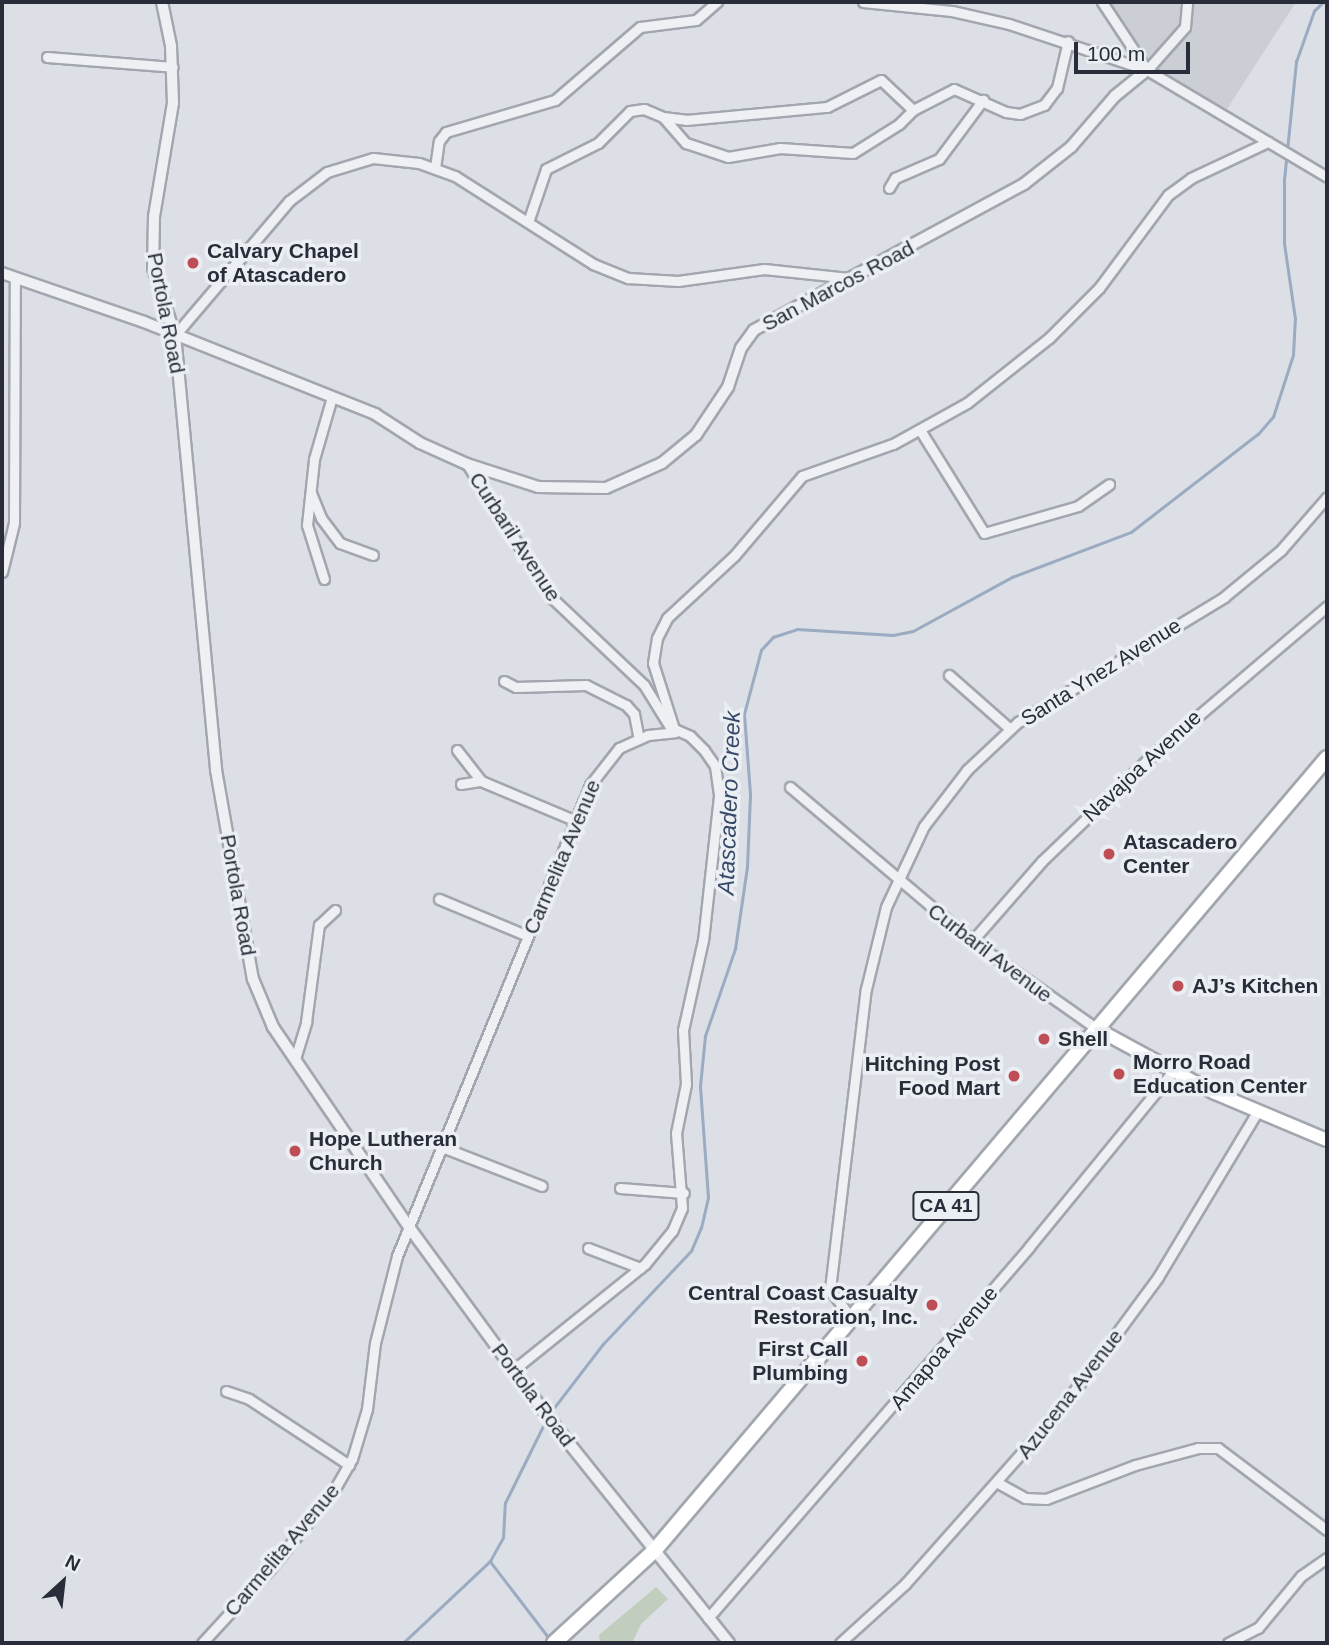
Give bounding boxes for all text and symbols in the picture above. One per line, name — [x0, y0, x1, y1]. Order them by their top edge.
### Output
scale bar — [1077, 28, 1192, 72]
text: 100 m — [1087, 42, 1145, 65]
street label: San Marcos Road — [758, 235, 918, 337]
place label: Calvary Chapel of Atascadero — [207, 238, 359, 288]
street label: Portola Road — [142, 250, 190, 376]
marker: Calvary Chapel of Atascadero — [185, 255, 201, 271]
street label: Curbaril Avenue — [464, 467, 566, 607]
street label: Santa Ynez Avenue — [1016, 612, 1186, 732]
street label: Navajoa Avenue — [1077, 704, 1207, 828]
water label: Atascadero Creek — [712, 711, 746, 895]
street label: Carmelita Avenue — [518, 775, 606, 939]
place label: Atascadero Center — [1123, 829, 1237, 879]
street label: Portola Road — [215, 832, 261, 958]
marker: Atascadero Center — [1101, 846, 1117, 862]
street label: Curbaril Avenue — [922, 898, 1058, 1008]
place label: AJ’s Kitchen — [1192, 973, 1318, 999]
marker: AJ’s Kitchen — [1170, 978, 1186, 994]
place label: Shell — [1058, 1026, 1108, 1052]
marker: Shell — [1036, 1031, 1052, 1047]
place label: Morro Road Education Center — [1133, 1049, 1307, 1099]
place label: Hitching Post Food Mart — [865, 1051, 1000, 1101]
marker: Morro Road Education Center — [1111, 1066, 1127, 1082]
marker: Hitching Post Food Mart — [1006, 1068, 1022, 1084]
place label: Hope Lutheran Church — [309, 1126, 457, 1176]
marker: Hope Lutheran Church — [287, 1143, 303, 1159]
road number: CA 41 — [911, 1190, 981, 1222]
place label: Central Coast Casualty Restoration, Inc. — [688, 1280, 918, 1330]
street label: Amapoa Avenue — [885, 1281, 1003, 1415]
marker: Central Coast Casualty Restoration, Inc. — [924, 1297, 940, 1313]
street label: Azucena Avenue — [1011, 1324, 1129, 1464]
place label: First Call Plumbing — [752, 1336, 848, 1386]
street label: Portola Road — [486, 1338, 580, 1452]
marker: First Call Plumbing — [854, 1353, 870, 1369]
street label: Carmelita Avenue — [219, 1478, 345, 1622]
north arrow — [28, 1547, 98, 1617]
text: N — [62, 1550, 84, 1575]

